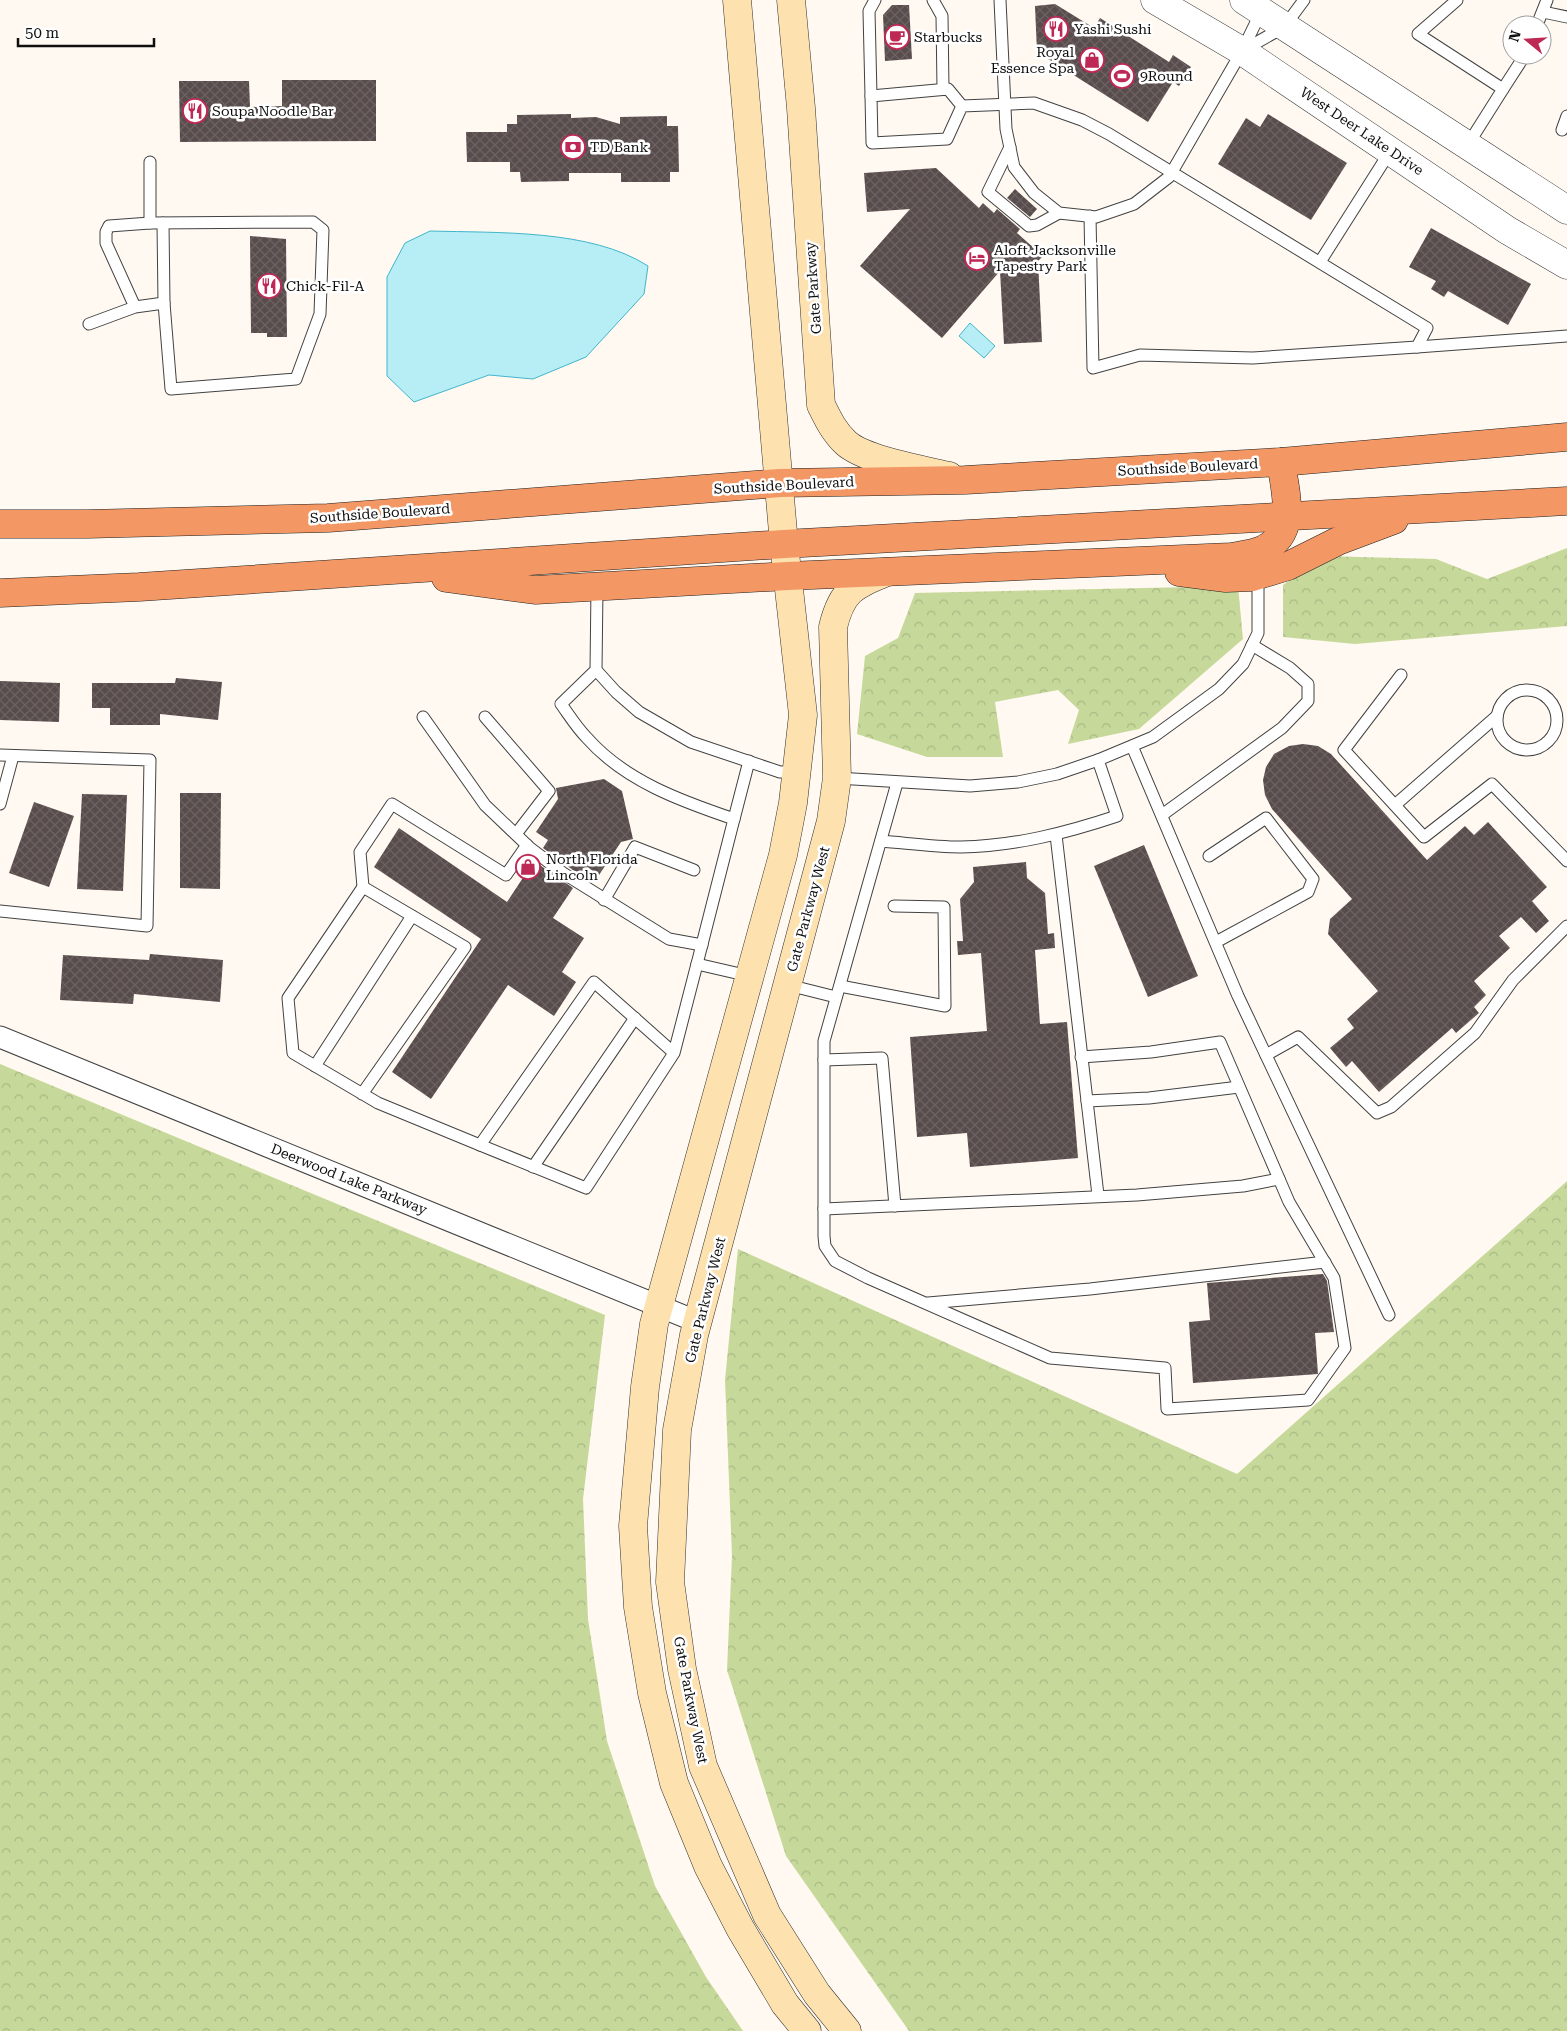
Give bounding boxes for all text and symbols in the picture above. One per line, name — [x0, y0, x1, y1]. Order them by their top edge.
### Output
scale bar — [18, 15, 154, 47]
north arrow — [1502, 15, 1552, 65]
restaurant icon: Yashi Sushi — [1043, 16, 1069, 42]
place label: Yashi Sushi — [1074, 21, 1152, 37]
text: 50 m — [25, 24, 60, 42]
cafe icon: Starbucks — [884, 24, 910, 50]
text: N — [1505, 28, 1524, 44]
place label: Starbucks — [914, 29, 982, 45]
place label: Royal Essence Spa — [991, 44, 1075, 76]
shop icon: Royal Essence Spa — [1079, 47, 1105, 73]
sports icon: 9Round — [1109, 63, 1135, 89]
place label: 9Round — [1140, 68, 1193, 84]
street label: West Deer Lake Drive — [1297, 84, 1427, 178]
restaurant icon: Soupa Noodle Bar — [182, 98, 208, 124]
place label: Soupa Noodle Bar — [212, 103, 334, 119]
bank icon: TD Bank — [560, 134, 586, 160]
place label: TD Bank — [590, 139, 648, 155]
street label: Gate Parkway — [802, 241, 824, 335]
place label: Aloft Jacksonville Tapestry Park — [994, 242, 1116, 274]
hotel icon: Aloft Jacksonville Tapestry Park — [964, 245, 990, 271]
restaurant icon: Chick-Fil-A — [256, 273, 282, 299]
place label: Chick-Fil-A — [286, 278, 365, 294]
street label: Southside Boulevard — [1117, 455, 1259, 479]
street label: Southside Boulevard — [713, 473, 855, 497]
street label: Southside Boulevard — [309, 500, 451, 526]
street label: Gate Parkway West — [784, 845, 832, 973]
place label: North Florida Lincoln — [546, 851, 638, 883]
shop icon: North Florida Lincoln — [515, 854, 541, 880]
street label: Deerwood Lake Parkway — [269, 1140, 430, 1218]
street label: Gate Parkway West — [682, 1235, 728, 1365]
street label: Gate Parkway West — [671, 1635, 711, 1765]

